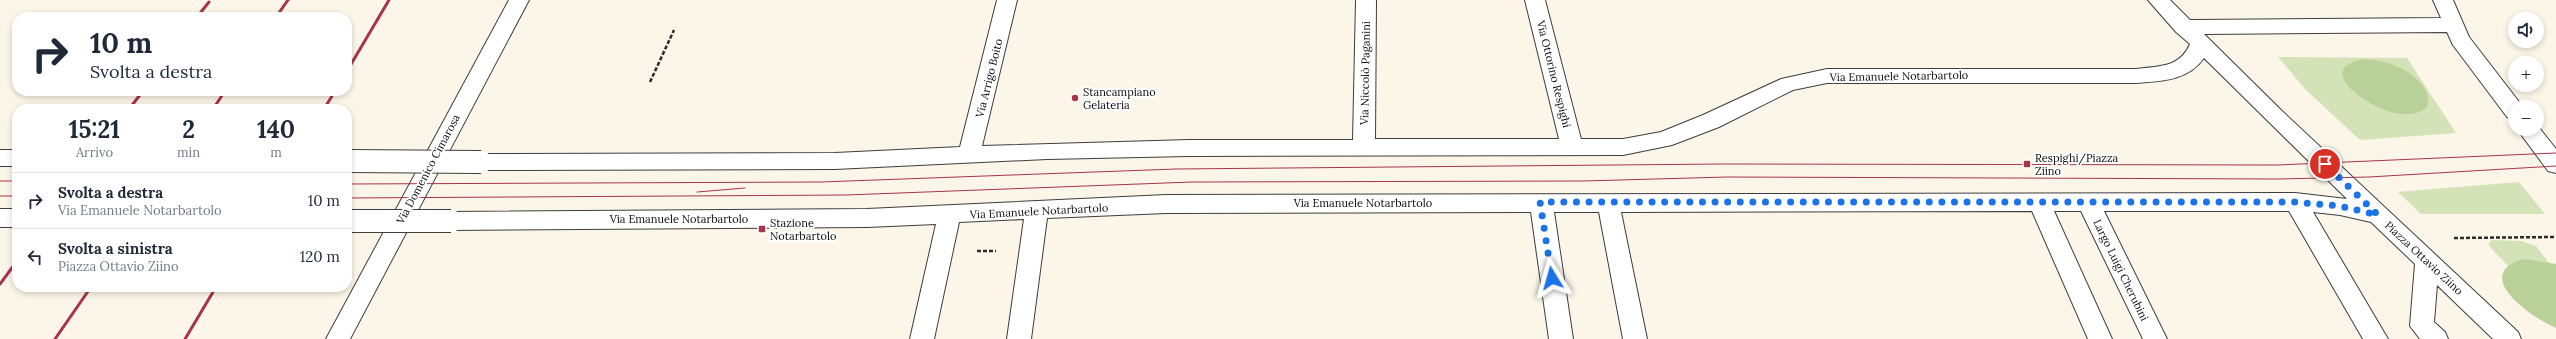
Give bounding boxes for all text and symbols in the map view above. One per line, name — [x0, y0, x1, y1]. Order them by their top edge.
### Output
map controls — [2508, 12, 2544, 136]
button: sound — [2508, 12, 2544, 48]
street label: Via Ottorino Respighi — [1534, 18, 1574, 129]
street label: Via Niccolò Paganini — [1357, 21, 1373, 126]
text: 10 m — [90, 25, 152, 61]
icon: right — [24, 28, 76, 80]
street label: Via Arrigo Boito — [972, 37, 1006, 120]
button: + — [2508, 56, 2544, 92]
text: Svolta a destra — [90, 60, 212, 83]
street label: Via Emanuele Notarbartolo — [1829, 68, 1968, 84]
place label: Stancampiano Gelateria — [1083, 85, 1156, 112]
marker: Stancampiano Gelateria — [1070, 93, 1080, 103]
button: − — [2508, 100, 2544, 136]
street label: Via Domenico Cimarosa — [393, 111, 463, 227]
text: 15:21 — [69, 114, 120, 145]
text: 2 — [182, 114, 195, 145]
text: 140 — [257, 114, 295, 145]
text: Arrivo — [76, 144, 113, 161]
text: min — [177, 144, 200, 161]
text: m — [270, 144, 282, 161]
pin — [2308, 147, 2342, 181]
place label: Respighi/Piazza Ziino — [2035, 151, 2119, 178]
icon: arrive — [2314, 153, 2336, 175]
marker: Respighi/Piazza Ziino — [2022, 159, 2032, 169]
text: Svolta a destra — [58, 183, 163, 202]
icon: right — [24, 190, 46, 212]
text: 10 m — [308, 191, 340, 210]
street label: Via Emanuele Notarbartolo — [1293, 196, 1432, 210]
street label: Via Emanuele Notarbartolo — [968, 200, 1109, 222]
text: Via Emanuele Notarbartolo — [58, 202, 222, 219]
street label: Via Emanuele Notarbartolo — [609, 212, 748, 226]
place label: Stazione Notarbartolo — [770, 216, 836, 243]
street label: Largo Luigi Cherubini — [2090, 217, 2152, 323]
street label: Piazza Ottavio Ziino — [2382, 218, 2466, 298]
marker: Stazione Notarbartolo — [757, 224, 767, 234]
text: Svolta a sinistra — [58, 239, 173, 258]
icon: left — [24, 246, 46, 268]
text: 120 m — [300, 247, 340, 266]
position arrow — [1531, 257, 1573, 299]
text: Piazza Ottavio Ziino — [58, 258, 179, 275]

